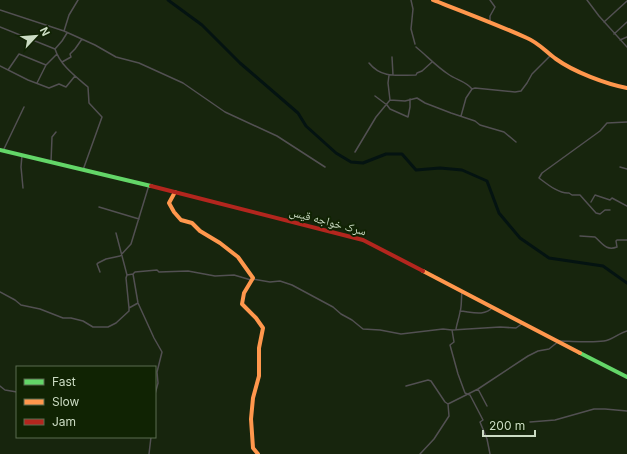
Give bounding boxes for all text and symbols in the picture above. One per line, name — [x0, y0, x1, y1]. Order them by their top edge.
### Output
north arrow — [16, 16, 56, 56]
text: N — [37, 25, 53, 38]
street label: سرک خواجه قیس — [288, 204, 368, 239]
legend — [16, 366, 156, 438]
text: Fast — [52, 374, 76, 389]
text: Slow — [52, 394, 80, 409]
scale bar — [483, 412, 535, 438]
text: Jam — [52, 414, 76, 429]
text: 200 m — [489, 418, 525, 433]

